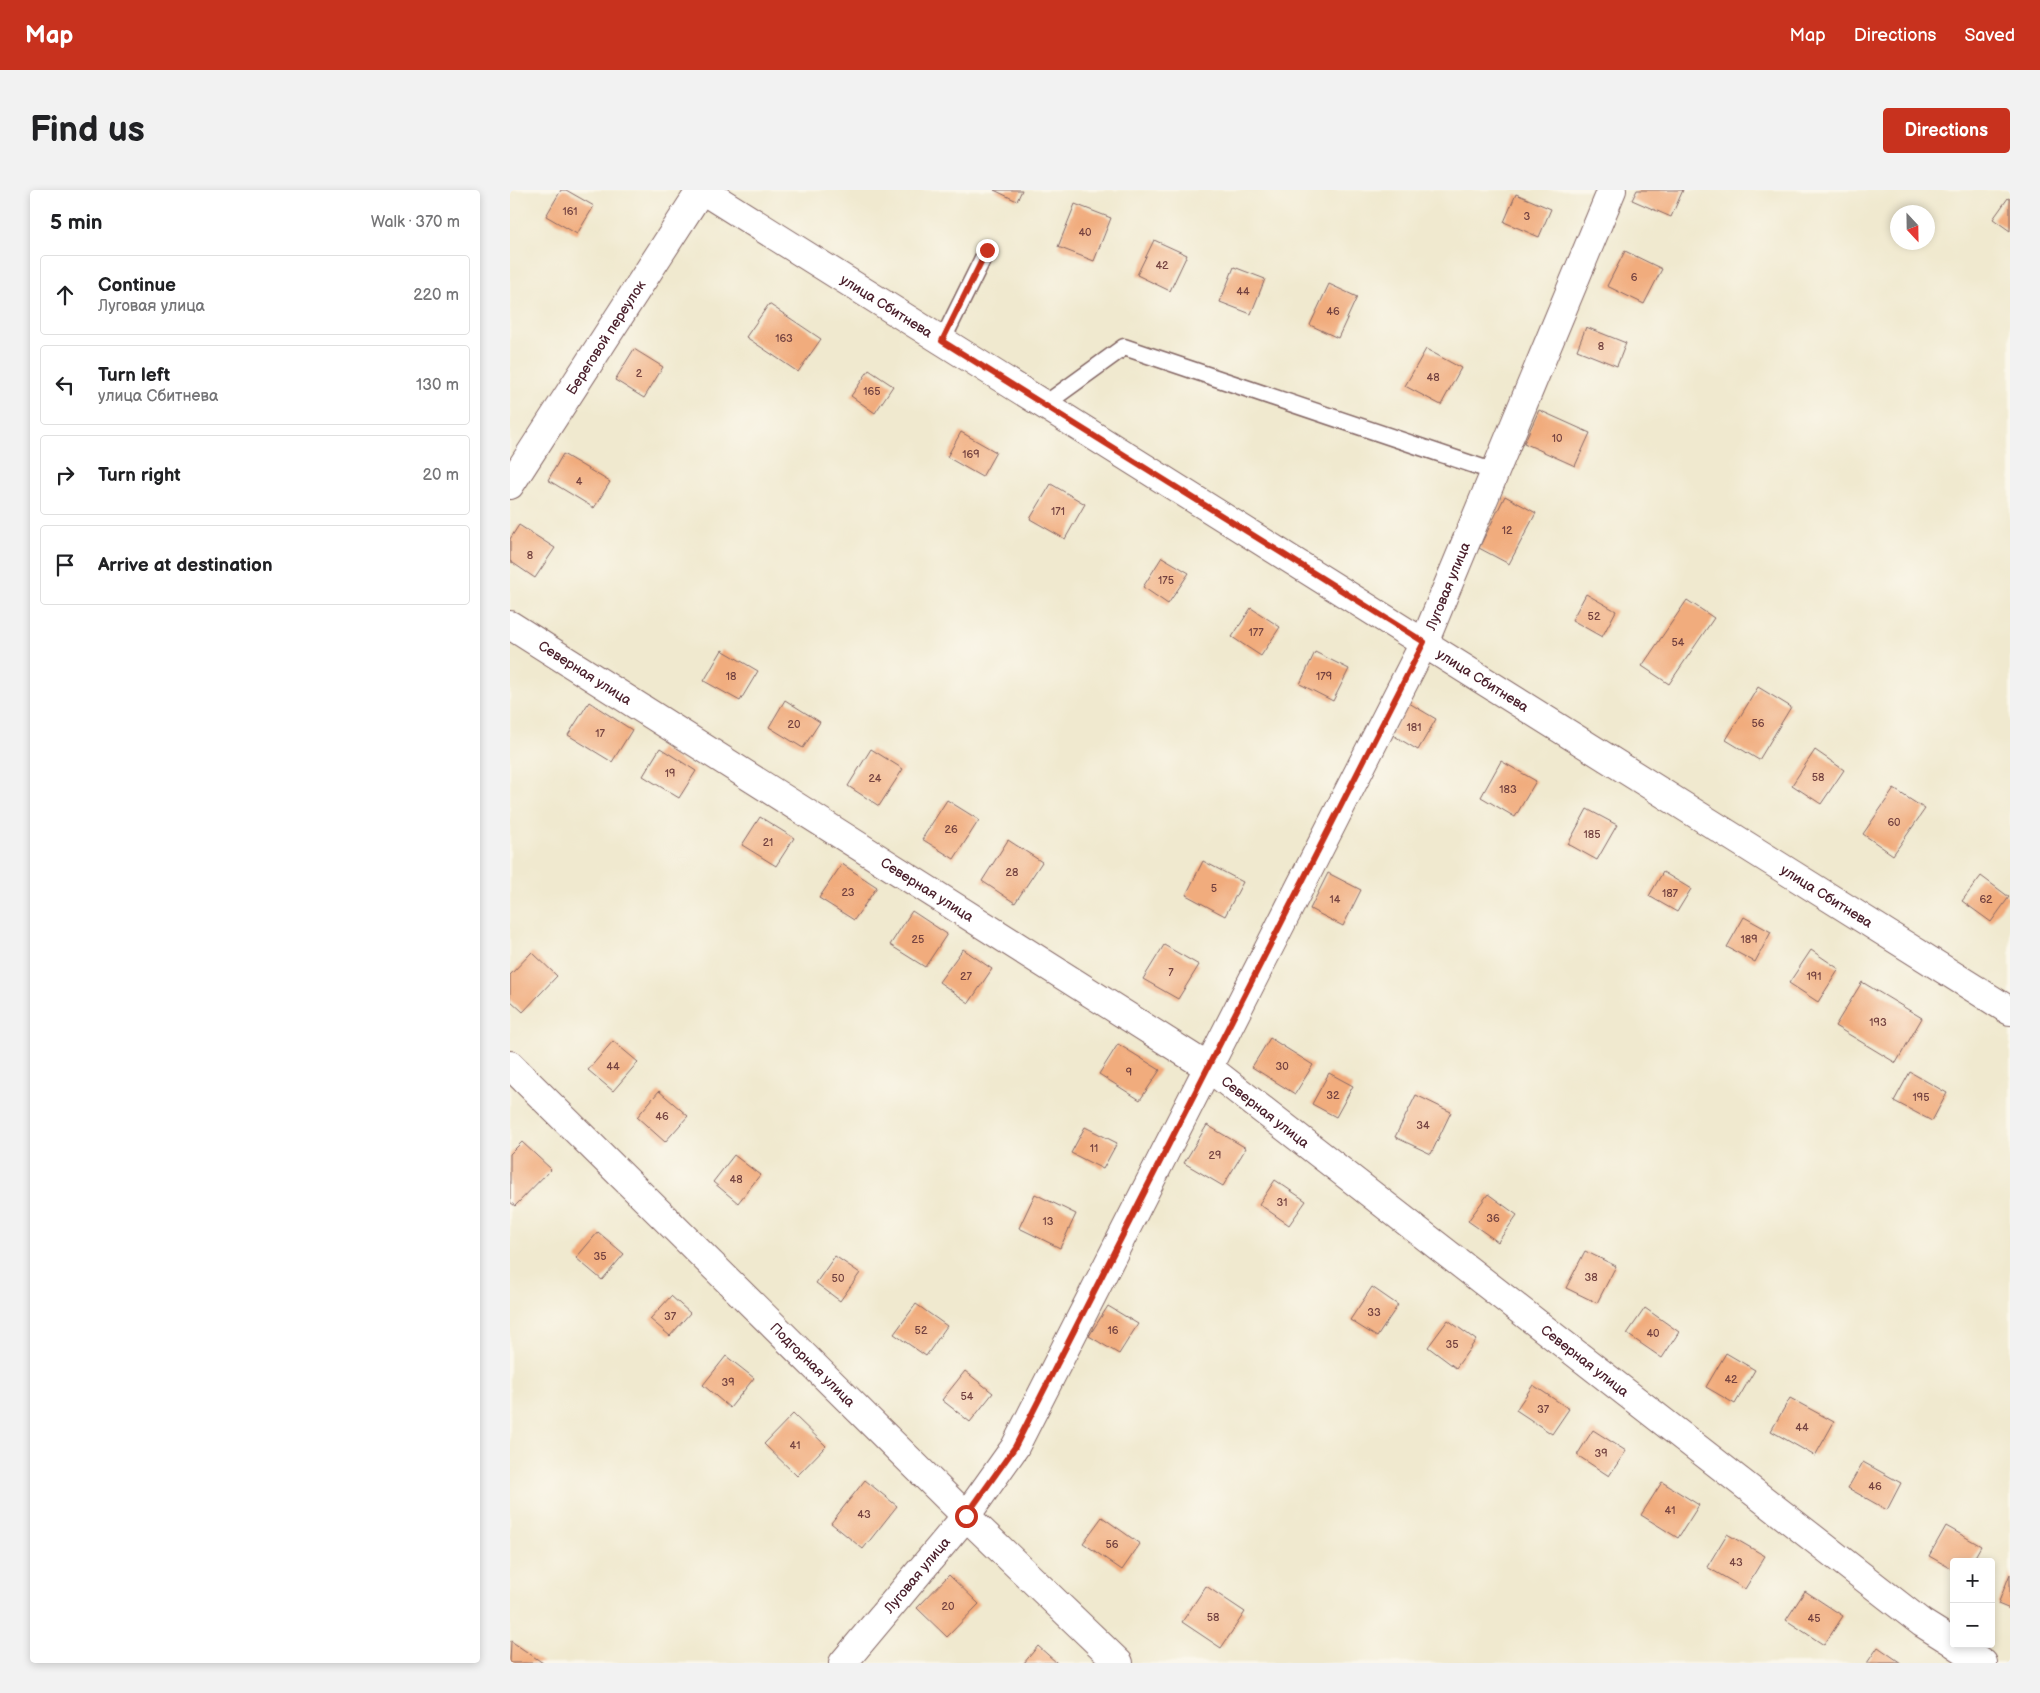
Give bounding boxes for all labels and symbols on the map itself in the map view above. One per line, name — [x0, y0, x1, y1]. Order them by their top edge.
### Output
house number: 161 — [562, 205, 578, 218]
north arrow — [1890, 205, 1935, 250]
house number: 3 — [1524, 210, 1531, 223]
house number: 40 — [1078, 226, 1092, 239]
route end — [976, 239, 999, 262]
house number: 42 — [1155, 259, 1169, 272]
street label: улица Сбитнева — [837, 271, 936, 342]
house number: 6 — [1631, 271, 1638, 284]
street label: Береговой переулок — [563, 277, 650, 398]
house number: 44 — [1236, 285, 1250, 298]
house number: 46 — [1326, 305, 1340, 318]
house number: 163 — [775, 332, 793, 345]
house number: 8 — [1598, 340, 1604, 353]
house number: 2 — [636, 367, 643, 380]
house number: 48 — [1426, 371, 1440, 384]
house number: 165 — [863, 385, 881, 398]
house number: 10 — [1552, 432, 1563, 445]
house number: 169 — [962, 448, 980, 461]
house number: 4 — [576, 475, 583, 488]
house number: 171 — [1051, 505, 1065, 518]
house number: 12 — [1502, 524, 1513, 537]
street label: Луговая улица — [1422, 539, 1474, 634]
house number: 8 — [527, 549, 533, 562]
house number: 175 — [1158, 574, 1174, 587]
house number: 52 — [1588, 610, 1601, 623]
house number: 177 — [1248, 626, 1264, 639]
house number: 54 — [1671, 636, 1685, 649]
street label: Северная улица — [535, 637, 635, 709]
street label: улица Сбитнева — [1433, 645, 1532, 716]
house number: 18 — [726, 670, 736, 683]
house number: 179 — [1316, 670, 1332, 683]
house number: 56 — [1751, 717, 1765, 730]
house number: 20 — [788, 718, 801, 731]
house number: 181 — [1407, 721, 1421, 734]
house number: 17 — [595, 727, 605, 740]
house number: 19 — [665, 767, 675, 780]
house number: 58 — [1812, 771, 1824, 784]
house number: 24 — [868, 772, 882, 785]
house number: 183 — [1499, 783, 1517, 796]
house number: 60 — [1887, 816, 1901, 829]
house number: 26 — [944, 823, 958, 836]
house number: 185 — [1584, 828, 1600, 841]
house number: 21 — [763, 836, 773, 849]
street label: Северная улица — [877, 854, 977, 926]
street label: улица Сбитнева — [1777, 861, 1876, 932]
house number: 28 — [1006, 866, 1018, 879]
house number: 5 — [1211, 882, 1217, 895]
house number: 23 — [841, 886, 855, 899]
house number: 187 — [1662, 887, 1679, 900]
house number: 14 — [1330, 893, 1341, 906]
house number: 62 — [1979, 893, 1993, 906]
house number: 25 — [912, 933, 924, 946]
house number: 189 — [1740, 933, 1758, 946]
house number: 7 — [1168, 966, 1174, 979]
house number: 27 — [960, 970, 973, 983]
house number: 191 — [1807, 970, 1821, 983]
house number: 193 — [1869, 1016, 1887, 1029]
house number: 44 — [606, 1060, 620, 1073]
house number: 30 — [1275, 1060, 1289, 1073]
house number: 9 — [1126, 1066, 1132, 1079]
street label: Северная улица — [1218, 1073, 1313, 1152]
house number: 32 — [1326, 1089, 1340, 1102]
house number: 195 — [1913, 1091, 1929, 1104]
house number: 46 — [655, 1110, 669, 1123]
house number: 34 — [1416, 1119, 1430, 1132]
house number: 11 — [1090, 1142, 1098, 1155]
house number: 29 — [1209, 1149, 1221, 1162]
house number: 48 — [729, 1173, 743, 1186]
house number: 31 — [1276, 1196, 1288, 1209]
house number: 36 — [1486, 1212, 1500, 1225]
house number: 13 — [1042, 1215, 1054, 1228]
house number: 35 — [593, 1250, 607, 1263]
house number: 38 — [1584, 1271, 1598, 1284]
house number: 50 — [832, 1272, 845, 1285]
house number: 33 — [1367, 1306, 1381, 1319]
house number: 37 — [664, 1310, 677, 1323]
street label: Подгорная улица — [766, 1319, 859, 1411]
street label: Северная улица — [1537, 1322, 1633, 1401]
house number: 52 — [915, 1324, 928, 1337]
house number: 16 — [1108, 1324, 1119, 1337]
house number: 40 — [1646, 1327, 1660, 1340]
house number: 35 — [1445, 1338, 1459, 1351]
house number: 42 — [1724, 1373, 1738, 1386]
house number: 39 — [721, 1376, 735, 1389]
house number: 54 — [960, 1390, 974, 1403]
house number: 37 — [1537, 1403, 1550, 1416]
house number: 44 — [1795, 1421, 1809, 1434]
house number: 41 — [790, 1439, 800, 1452]
house number: 39 — [1594, 1447, 1608, 1460]
house number: 46 — [1868, 1480, 1882, 1493]
house number: 41 — [1665, 1504, 1675, 1517]
route start — [955, 1505, 978, 1528]
house number: 43 — [857, 1508, 871, 1521]
street label: Луговая улица — [880, 1533, 954, 1617]
house number: 56 — [1105, 1538, 1119, 1551]
house number: 43 — [1729, 1556, 1743, 1569]
house number: 20 — [942, 1600, 955, 1613]
house number: 58 — [1207, 1611, 1219, 1624]
house number: 45 — [1807, 1612, 1821, 1625]

